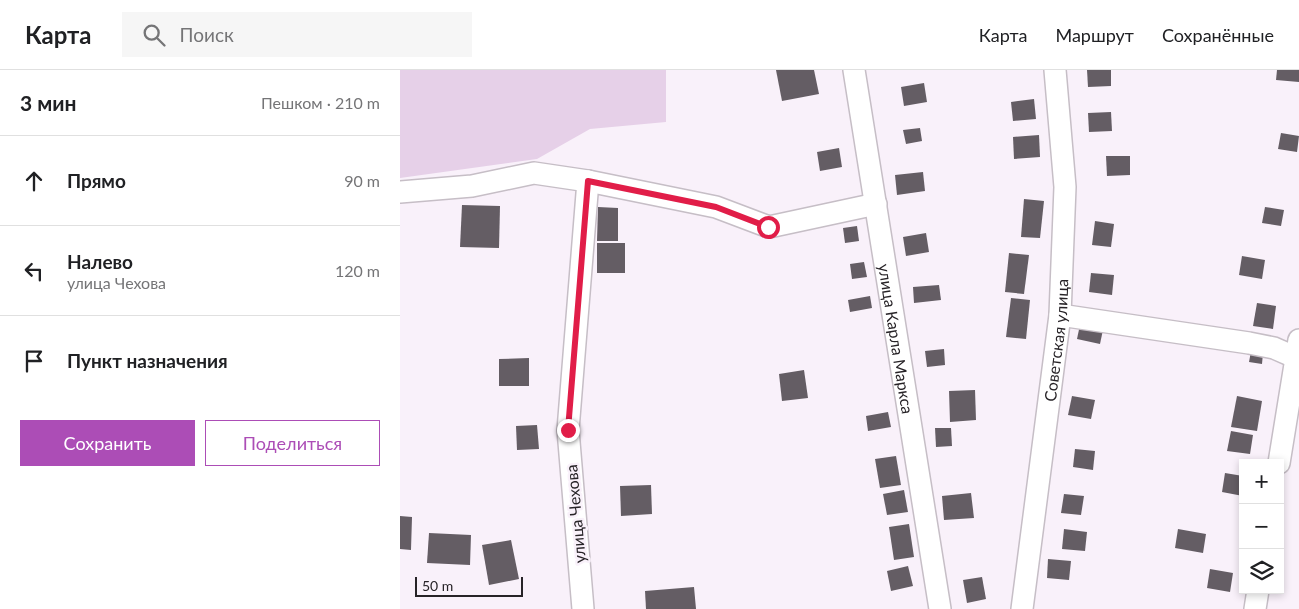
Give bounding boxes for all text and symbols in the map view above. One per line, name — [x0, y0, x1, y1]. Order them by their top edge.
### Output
search box — [122, 12, 472, 57]
text: Карта — [25, 20, 92, 49]
icon: search — [140, 21, 168, 49]
text: Поиск — [180, 23, 234, 46]
text: Карта — [979, 24, 1027, 46]
text: Маршрут — [1055, 24, 1134, 46]
text: Сохранённые — [1162, 24, 1274, 46]
text: 3 мин — [20, 90, 77, 115]
text: Пешком · 210 m — [261, 93, 380, 112]
icon: ahead — [20, 167, 48, 195]
text: Прямо — [67, 169, 126, 192]
text: 90 m — [344, 171, 380, 190]
route start — [757, 216, 780, 239]
text: Налево — [67, 250, 133, 273]
icon: left — [20, 257, 48, 285]
text: 120 m — [335, 261, 380, 280]
street label: улица Карла Маркса — [876, 262, 918, 415]
text: улица Чехова — [67, 273, 166, 292]
street label: Советская улица — [1039, 278, 1071, 403]
icon: arrive — [20, 347, 48, 375]
text: Пункт назначения — [67, 349, 228, 372]
route end — [557, 419, 580, 442]
button: Сохранить — [20, 420, 195, 466]
button: Поделиться — [205, 420, 380, 466]
map controls — [1239, 459, 1284, 594]
button: + — [1239, 459, 1284, 504]
street label: улица Чехова — [561, 464, 589, 564]
button: − — [1239, 504, 1284, 549]
button: layers — [1239, 549, 1284, 594]
scale bar — [415, 574, 522, 597]
text: 50 m — [422, 577, 453, 594]

